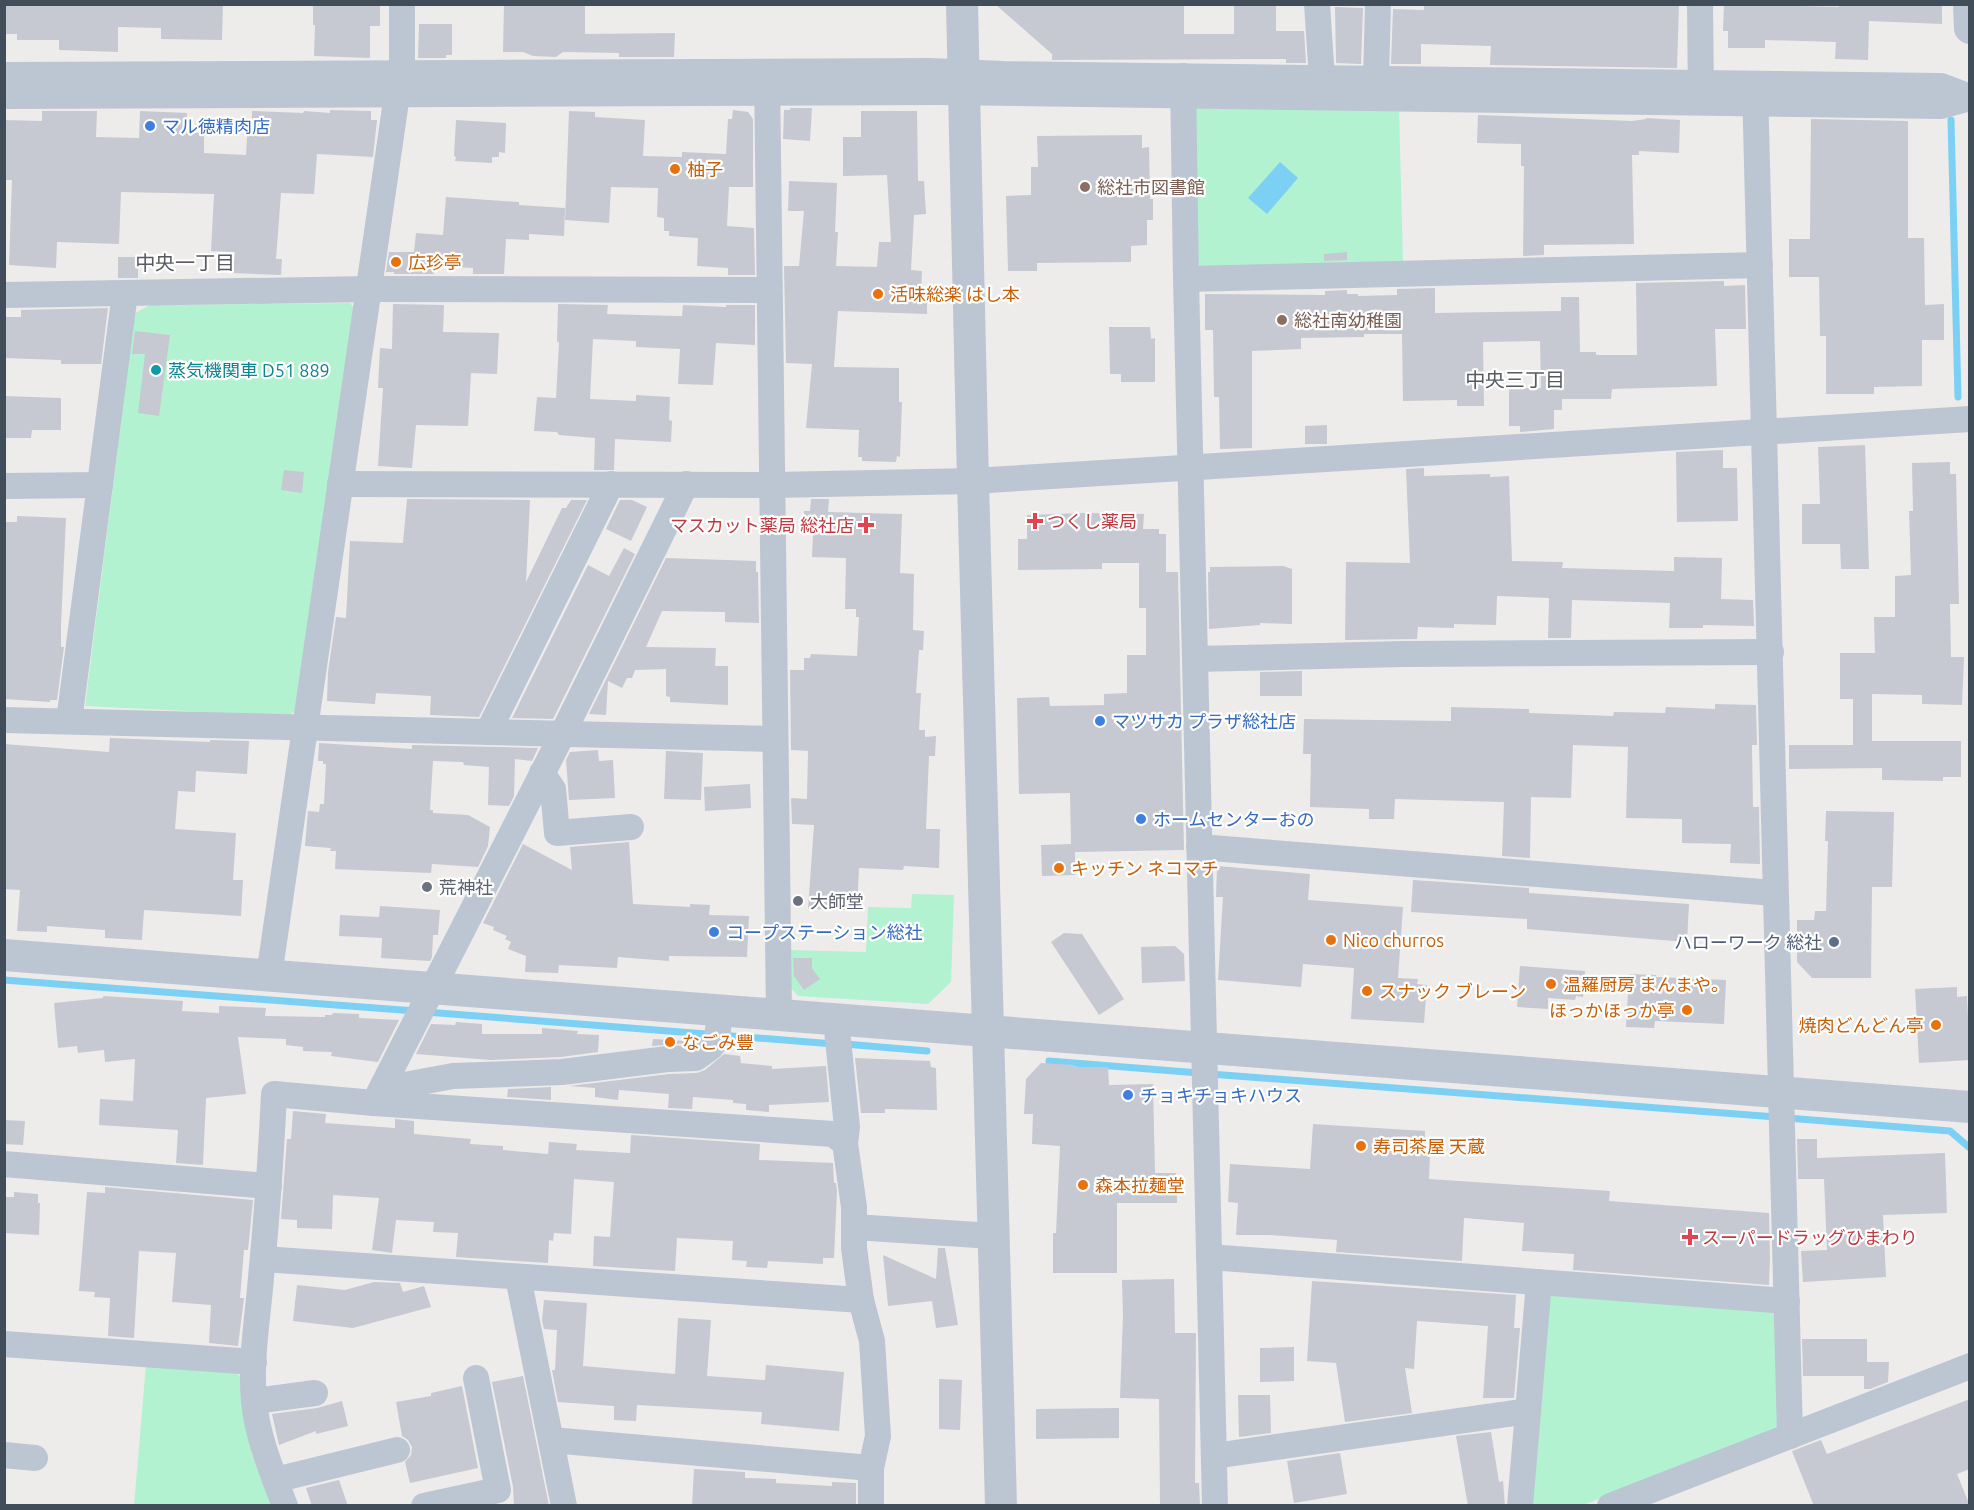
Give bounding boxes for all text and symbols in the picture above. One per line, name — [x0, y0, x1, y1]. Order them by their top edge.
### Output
place label: マル徳精肉店 — [162, 116, 270, 136]
marker: マル徳精肉店 — [143, 119, 157, 133]
place label: 柚子 — [687, 159, 723, 179]
marker: 柚子 — [668, 162, 682, 176]
place label: 総社市図書館 — [1097, 177, 1205, 197]
marker: 総社市図書館 — [1078, 180, 1092, 194]
district label: 中央一丁目 — [135, 251, 235, 274]
place label: 広珍亭 — [408, 252, 462, 272]
marker: 広珍亭 — [389, 255, 403, 269]
place label: 活味総楽 はし本 — [890, 284, 1020, 304]
marker: 活味総楽 はし本 — [871, 287, 885, 301]
place label: 総社南幼稚園 — [1294, 310, 1402, 330]
marker: 総社南幼稚園 — [1275, 313, 1289, 327]
place label: 蒸気機関車 D51 889 — [168, 360, 330, 380]
marker: 蒸気機関車 D51 889 — [149, 363, 163, 377]
district label: 中央三丁目 — [1465, 368, 1565, 391]
place label: つくし薬局 — [1047, 511, 1137, 531]
marker: つくし薬局 — [1028, 514, 1042, 528]
place label: マスカット薬局 総社店 — [670, 515, 854, 535]
marker: マスカット薬局 総社店 — [859, 518, 873, 532]
place label: マツサカ プラザ総社店 — [1112, 711, 1296, 731]
marker: マツサカ プラザ総社店 — [1093, 714, 1107, 728]
place label: ホームセンターおの — [1153, 809, 1314, 829]
marker: ホームセンターおの — [1134, 812, 1148, 826]
place label: キッチン ネコマチ — [1071, 858, 1219, 878]
marker: キッチン ネコマチ — [1052, 861, 1066, 875]
place label: 荒神社 — [439, 877, 493, 897]
marker: 荒神社 — [420, 880, 434, 894]
place label: 大師堂 — [810, 891, 864, 911]
marker: 大師堂 — [791, 894, 805, 908]
place label: コープステーション総社 — [726, 922, 923, 942]
marker: コープステーション総社 — [707, 925, 721, 939]
place label: Nico churros — [1343, 930, 1444, 950]
place label: ハローワーク 総社 — [1674, 932, 1822, 952]
marker: Nico churros — [1324, 933, 1338, 947]
marker: ハローワーク 総社 — [1827, 935, 1841, 949]
place label: 温羅厨房 まんまや。 — [1563, 974, 1729, 994]
marker: 温羅厨房 まんまや。 — [1544, 977, 1558, 991]
place label: スナック ブレーン — [1379, 981, 1526, 1001]
marker: スナック ブレーン — [1360, 984, 1374, 998]
place label: ほっかほっか亭 — [1549, 1000, 1675, 1020]
marker: ほっかほっか亭 — [1680, 1003, 1694, 1017]
place label: 焼肉どんどん亭 — [1799, 1015, 1924, 1035]
marker: 焼肉どんどん亭 — [1929, 1018, 1943, 1032]
place label: なごみ豐 — [682, 1032, 754, 1052]
marker: なごみ豐 — [663, 1035, 677, 1049]
place label: チョキチョキハウス — [1140, 1085, 1302, 1105]
marker: チョキチョキハウス — [1121, 1088, 1135, 1102]
place label: 寿司茶屋 天蔵 — [1373, 1136, 1485, 1156]
marker: 寿司茶屋 天蔵 — [1354, 1139, 1368, 1153]
place label: 森本拉麺堂 — [1095, 1175, 1185, 1195]
marker: 森本拉麺堂 — [1076, 1178, 1090, 1192]
place label: スーパードラッグひまわり — [1702, 1227, 1918, 1247]
marker: スーパードラッグひまわり — [1683, 1230, 1697, 1244]

